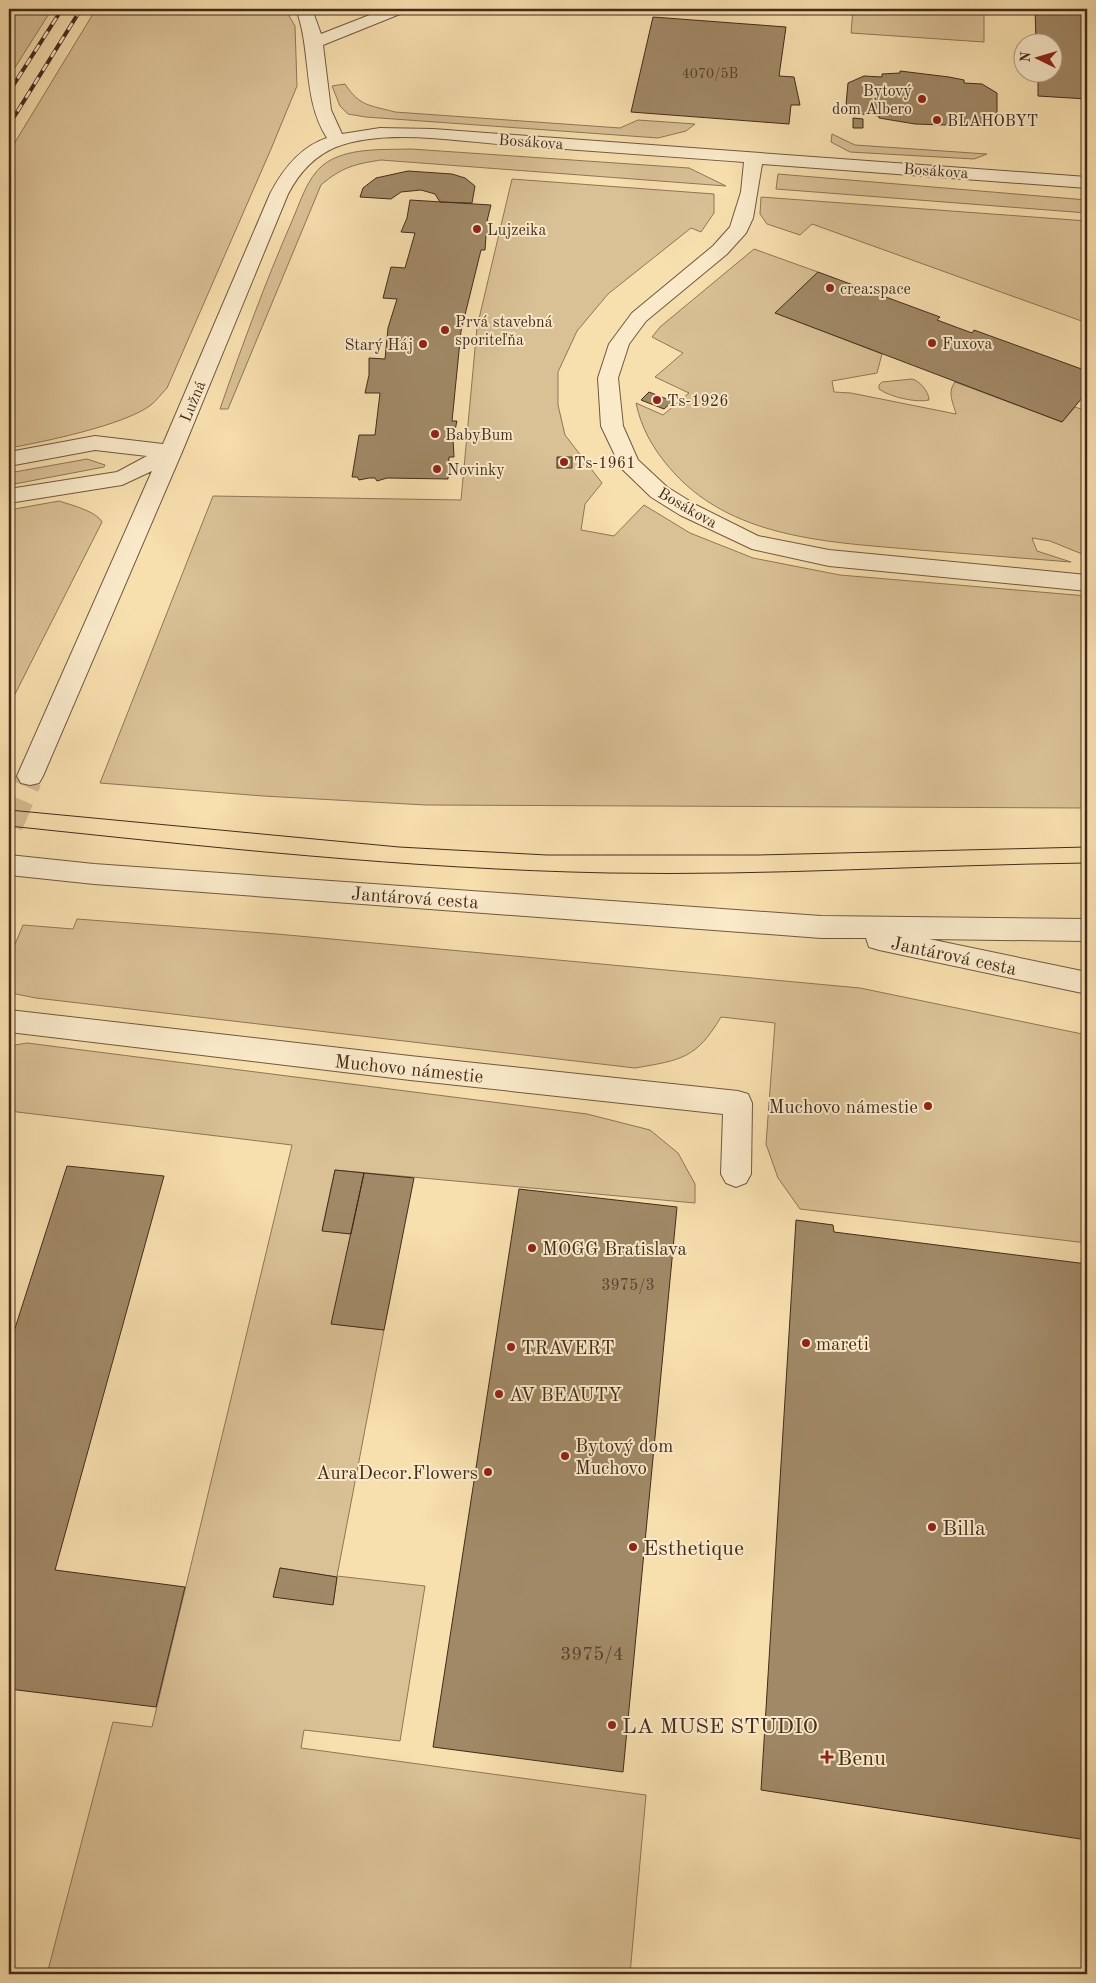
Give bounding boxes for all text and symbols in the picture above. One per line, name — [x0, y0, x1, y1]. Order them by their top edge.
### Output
north arrow — [1014, 32, 1064, 82]
text: N — [1019, 51, 1034, 63]
house number: 4070/5B — [682, 67, 738, 81]
place label: Bytový dom Albero — [832, 84, 913, 118]
marker: Bytový dom Albero — [916, 93, 928, 105]
marker: BLAHOBYT — [931, 114, 943, 126]
place label: BLAHOBYT — [947, 114, 1038, 130]
street label: Bosákova — [498, 133, 564, 153]
street label: Bosákova — [903, 162, 969, 182]
marker: Lujzeika — [471, 223, 483, 235]
place label: Lujzeika — [487, 223, 546, 239]
marker: crea:space — [824, 282, 836, 294]
place label: crea:space — [840, 282, 911, 298]
place label: Prvá stavebná sporiteľňa — [455, 315, 553, 349]
marker: Prvá stavebná sporiteľňa — [439, 324, 451, 336]
marker: Fuxova — [926, 337, 938, 349]
place label: Fuxova — [942, 337, 993, 353]
place label: Starý Háj — [344, 338, 413, 354]
marker: Starý Háj — [417, 338, 429, 350]
street label: Lužná — [178, 379, 209, 425]
marker: Ts-1926 — [651, 394, 663, 406]
place label: Ts-1926 — [667, 394, 728, 410]
marker: BabyBum — [429, 428, 441, 440]
place label: BabyBum — [445, 428, 513, 444]
marker: Ts-1961 — [558, 456, 570, 468]
place label: Ts-1961 — [574, 456, 635, 472]
marker: Novinky — [431, 463, 443, 475]
place label: Novinky — [447, 463, 505, 479]
street label: Bosákova — [655, 485, 719, 532]
street label: Jantárová cesta — [350, 886, 480, 913]
street label: Jantárová cesta — [889, 935, 1019, 980]
street label: Muchovo námestie — [333, 1053, 484, 1088]
place label: Muchovo námestie — [769, 1099, 918, 1118]
marker: Muchovo námestie — [922, 1100, 934, 1112]
place label: MOGG Bratislava — [542, 1241, 688, 1260]
marker: MOGG Bratislava — [526, 1242, 538, 1254]
house number: 3975/3 — [601, 1278, 655, 1294]
place label: mareti — [816, 1336, 869, 1355]
marker: mareti — [800, 1337, 812, 1349]
place label: TRAVERT — [521, 1340, 615, 1359]
marker: TRAVERT — [505, 1341, 517, 1353]
place label: AV BEAUTY — [509, 1387, 622, 1406]
marker: AV BEAUTY — [493, 1388, 505, 1400]
place label: Bytový dom Muchovo — [575, 1438, 673, 1479]
marker: Bytový dom Muchovo — [559, 1450, 571, 1462]
place label: AuraDecor.Flowers — [316, 1465, 478, 1484]
marker: AuraDecor.Flowers — [482, 1466, 494, 1478]
place label: Billa — [942, 1518, 986, 1540]
marker: Billa — [926, 1521, 938, 1533]
place label: Esthetique — [643, 1538, 744, 1560]
marker: Esthetique — [627, 1541, 639, 1553]
house number: 3975/4 — [560, 1646, 624, 1665]
place label: LA MUSE STUDIO — [622, 1716, 818, 1738]
marker: LA MUSE STUDIO — [606, 1719, 618, 1731]
place label: Benu — [837, 1748, 886, 1770]
marker: Benu — [821, 1751, 833, 1763]

